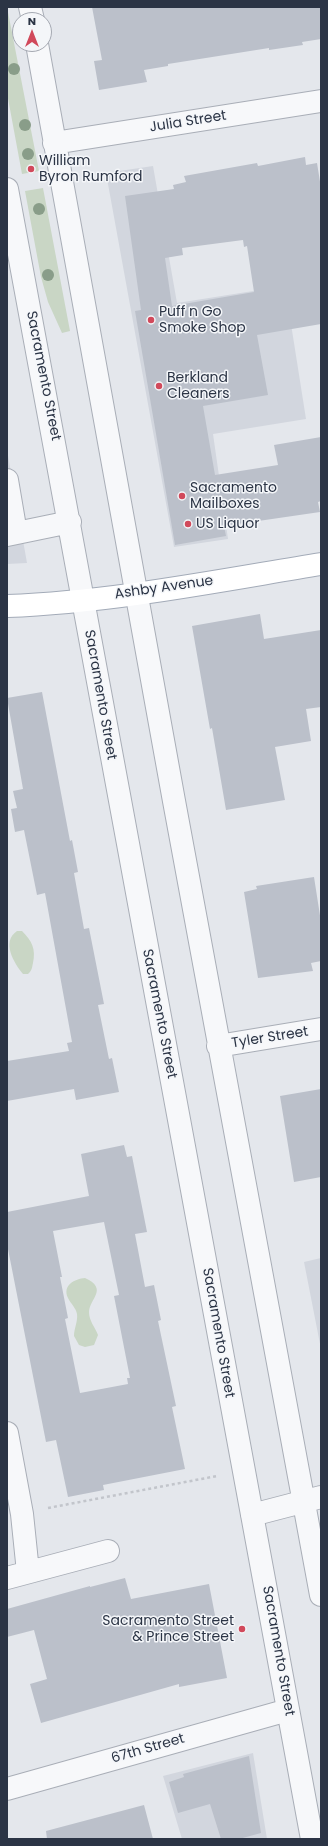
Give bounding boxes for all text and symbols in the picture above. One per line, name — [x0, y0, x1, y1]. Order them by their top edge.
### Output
north arrow — [12, 12, 52, 52]
text: N — [28, 13, 36, 29]
street label: Julia Street — [148, 108, 228, 136]
place label: William Byron Rumford — [39, 153, 142, 186]
marker: William Byron Rumford — [26, 164, 36, 174]
place label: Puff n Go Smoke Shop — [159, 304, 246, 336]
street label: Sacramento Street — [22, 310, 64, 442]
marker: Puff n Go Smoke Shop — [146, 315, 156, 325]
place label: Berkland Cleaners — [167, 370, 230, 402]
marker: Berkland Cleaners — [154, 381, 164, 391]
place label: Sacramento Mailboxes — [190, 480, 277, 512]
marker: Sacramento Mailboxes — [177, 491, 187, 501]
place label: US Liquor — [196, 516, 260, 532]
marker: US Liquor — [183, 519, 193, 529]
street label: Ashby Avenue — [114, 573, 214, 603]
street label: Sacramento Street — [80, 629, 120, 761]
street label: Sacramento Street — [138, 948, 180, 1080]
street label: Tyler Street — [230, 1024, 310, 1052]
street label: Sacramento Street — [198, 1267, 238, 1399]
street label: Sacramento Street — [258, 1585, 298, 1717]
place label: Sacramento Street & Prince Street — [102, 1613, 234, 1646]
marker: Sacramento Street & Prince Street — [237, 1624, 247, 1634]
street label: 67th Street — [109, 1731, 187, 1767]

